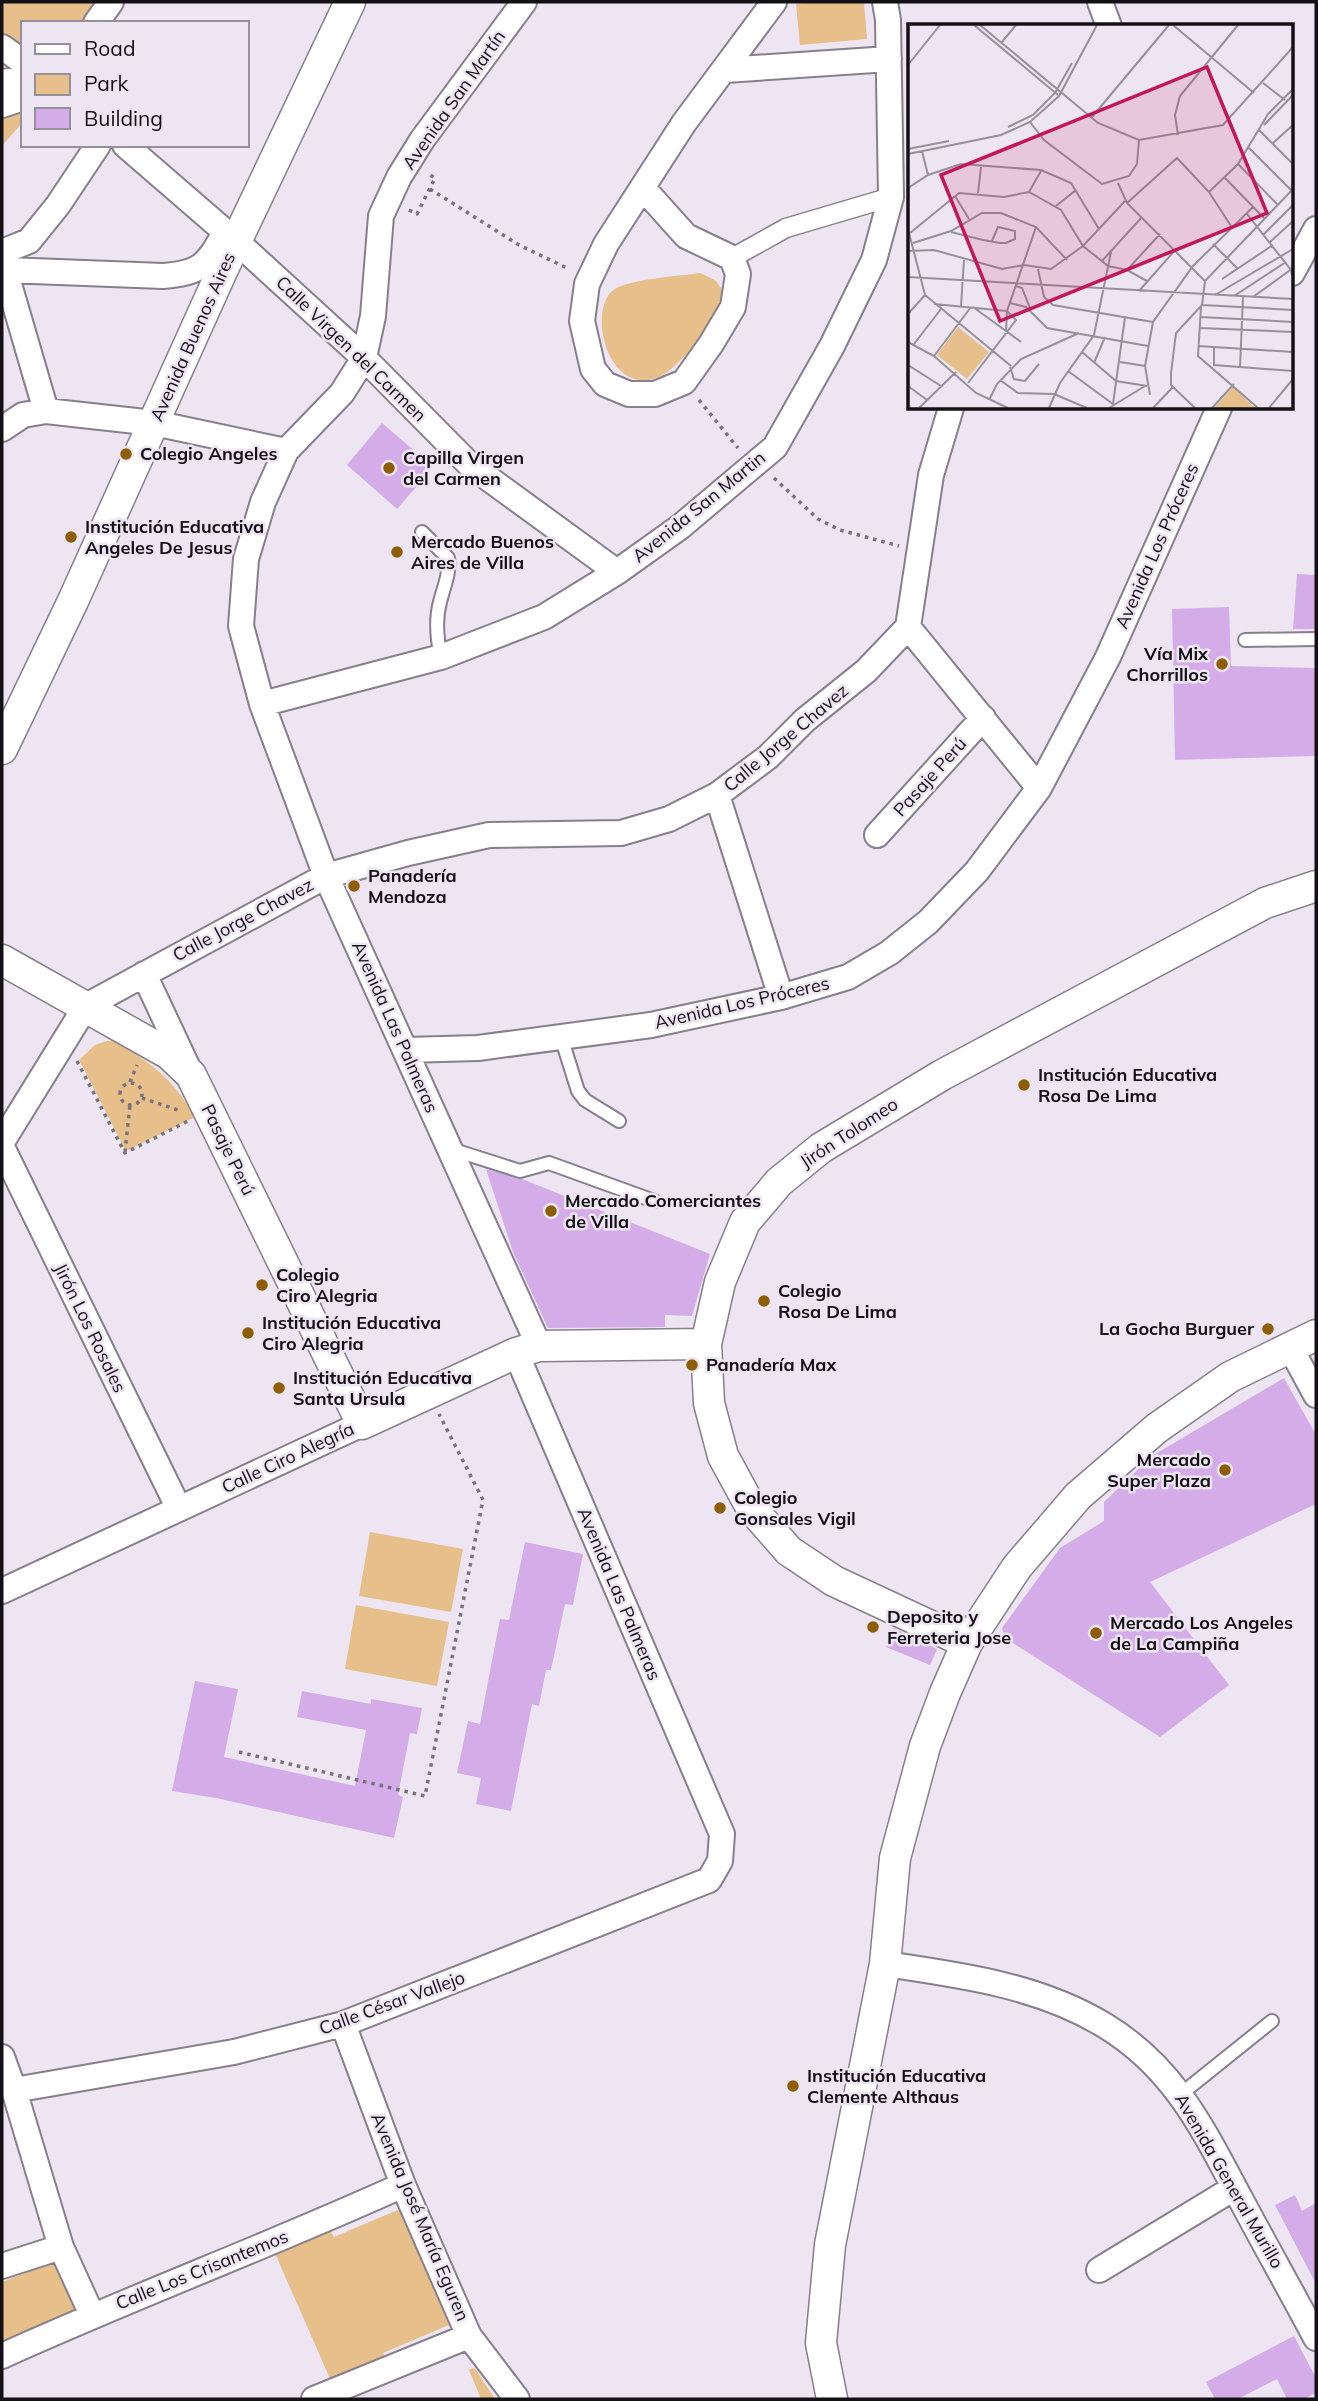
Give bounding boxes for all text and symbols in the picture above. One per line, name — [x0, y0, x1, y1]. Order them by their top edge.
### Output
legend — [21, 21, 248, 147]
inset map — [908, 24, 1294, 410]
street label: Avenida San Martín — [397, 26, 510, 174]
text: Road — [84, 35, 135, 61]
text: Park — [84, 70, 128, 96]
text: Building — [84, 105, 163, 131]
street label: Avenida Buenos Aires — [145, 249, 240, 425]
street label: Calle Virgen del Carmen — [271, 271, 431, 426]
place label: Colegio Angeles — [140, 442, 277, 465]
marker: Colegio Angeles — [118, 446, 134, 462]
place label: Capilla Virgen del Carmen — [403, 446, 524, 490]
street label: Avenida San Martin — [627, 446, 770, 567]
street label: Avenida Los Próceres — [1110, 459, 1203, 632]
marker: Capilla Virgen del Carmen — [381, 460, 397, 476]
place label: Institución Educativa Angeles De Jesus — [85, 515, 264, 559]
marker: Institución Educativa Angeles De Jesus — [63, 529, 79, 545]
place label: Mercado Buenos Aires de Villa — [411, 530, 554, 574]
marker: Mercado Buenos Aires de Villa — [389, 544, 405, 560]
place label: Vía Mix Chorrillos — [1126, 642, 1209, 686]
marker: Vía Mix Chorrillos — [1214, 656, 1230, 672]
street label: Calle Jorge Chavez — [719, 679, 853, 797]
street label: Pasaje Perú — [888, 732, 971, 821]
place label: Panadería Mendoza — [368, 864, 457, 908]
street label: Calle Jorge Chavez — [169, 873, 317, 966]
marker: Panadería Mendoza — [346, 878, 362, 894]
street label: Avenida Las Palmeras — [347, 937, 444, 1116]
street label: Avenida Los Próceres — [652, 971, 832, 1034]
place label: Institución Educativa Rosa De Lima — [1038, 1063, 1217, 1107]
marker: Institución Educativa Rosa De Lima — [1016, 1077, 1032, 1093]
street label: Jirón Tolomeo — [795, 1092, 902, 1173]
street label: Pasaje Perú — [196, 1100, 260, 1199]
place label: Mercado Comerciantes de Villa — [565, 1189, 761, 1233]
marker: Mercado Comerciantes de Villa — [543, 1203, 559, 1219]
street label: Jirón Los Rosales — [49, 1259, 132, 1396]
place label: Colegio Ciro Alegria — [276, 1263, 378, 1307]
marker: Colegio Ciro Alegria — [254, 1277, 270, 1293]
place label: Colegio Rosa De Lima — [778, 1279, 897, 1323]
marker: Colegio Rosa De Lima — [756, 1293, 772, 1309]
place label: Institución Educativa Ciro Alegria — [262, 1311, 441, 1355]
place label: La Gocha Burguer — [1099, 1317, 1255, 1340]
marker: La Gocha Burguer — [1260, 1321, 1276, 1337]
marker: Institución Educativa Ciro Alegria — [240, 1325, 256, 1341]
place label: Panadería Max — [706, 1353, 837, 1376]
marker: Panadería Max — [684, 1357, 700, 1373]
place label: Institución Educativa Santa Ursula — [293, 1366, 472, 1410]
marker: Institución Educativa Santa Ursula — [271, 1380, 287, 1396]
street label: Calle Ciro Alegría — [218, 1417, 358, 1498]
place label: Mercado Super Plaza — [1107, 1448, 1211, 1492]
marker: Mercado Super Plaza — [1217, 1462, 1233, 1478]
place label: Colegio Gonsales Vigil — [734, 1486, 856, 1530]
marker: Colegio Gonsales Vigil — [712, 1500, 728, 1516]
street label: Avenida Las Palmeras — [573, 1504, 666, 1684]
place label: Deposito y Ferreteria Jose — [887, 1605, 1011, 1649]
place label: Mercado Los Angeles de La Campiña — [1110, 1611, 1293, 1655]
marker: Deposito y Ferreteria Jose — [865, 1619, 881, 1635]
marker: Mercado Los Angeles de La Campiña — [1088, 1625, 1104, 1641]
street label: Calle César Vallejo — [316, 1965, 468, 2040]
place label: Institución Educativa Clemente Althaus — [807, 2064, 986, 2108]
marker: Institución Educativa Clemente Althaus — [785, 2078, 801, 2094]
street label: Avenida General Murillo — [1170, 2089, 1289, 2272]
street label: Avenida José María Eguren — [366, 2109, 475, 2324]
street label: Calle Los Crisantemos — [112, 2224, 291, 2315]

